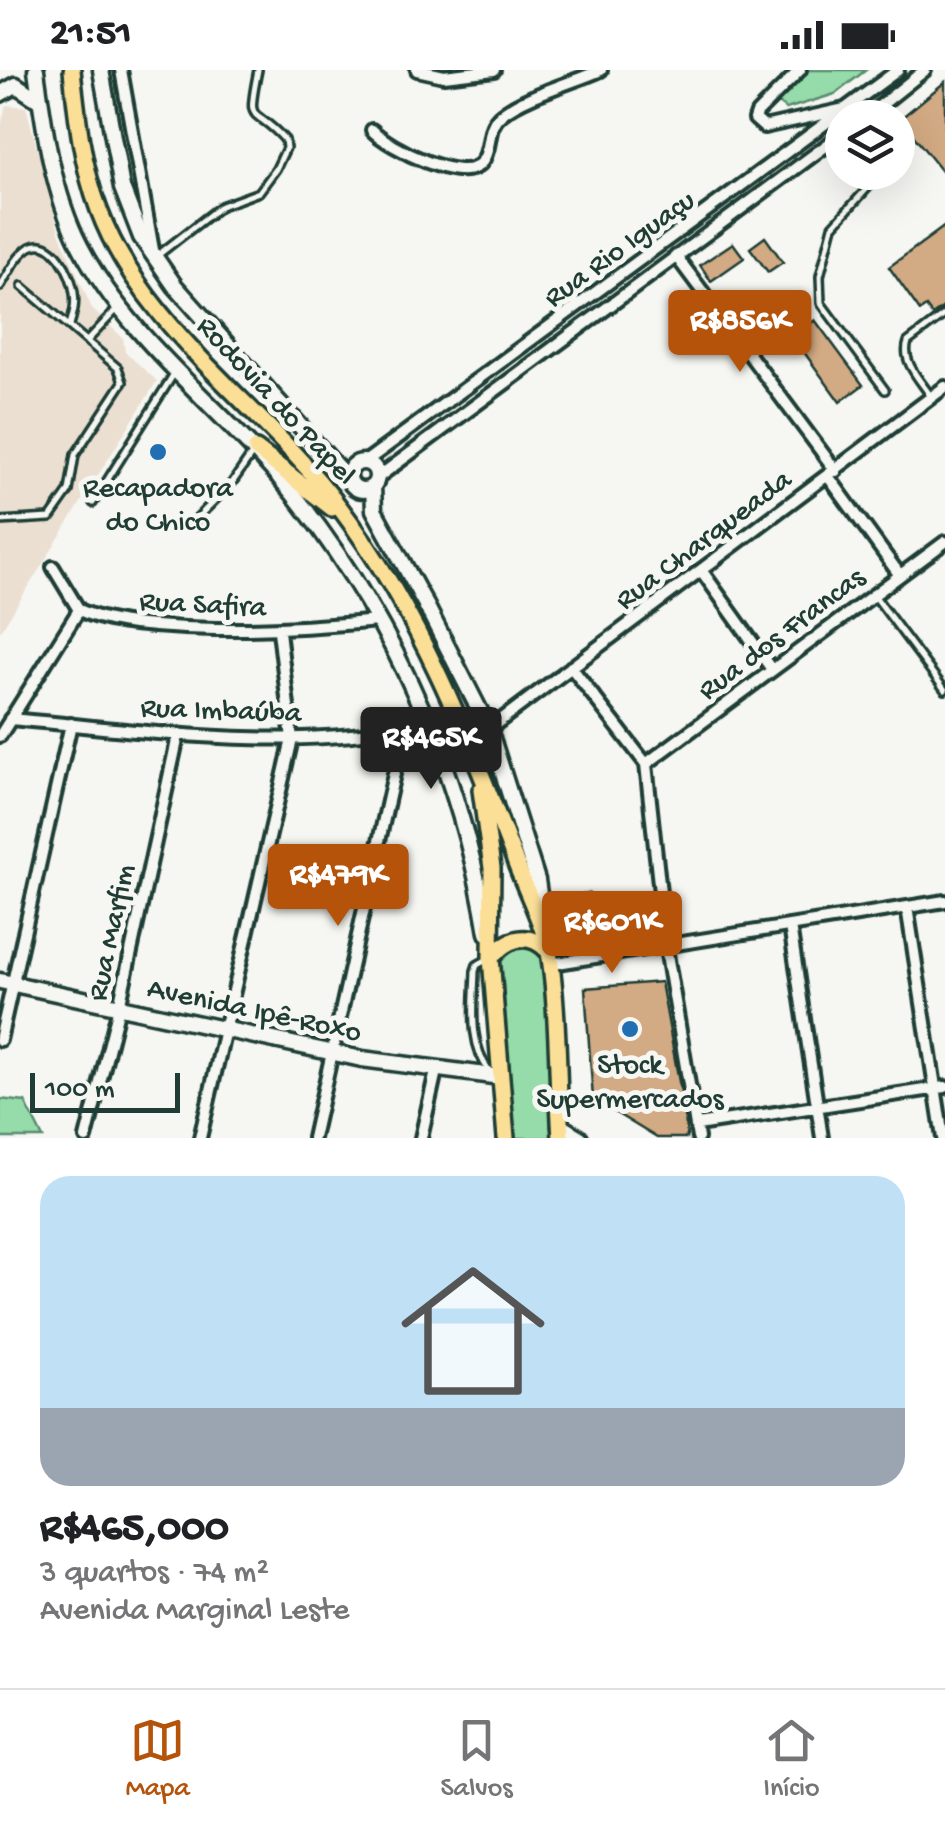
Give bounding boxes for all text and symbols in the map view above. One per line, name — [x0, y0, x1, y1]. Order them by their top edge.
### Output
text: 21:51 — [50, 13, 131, 57]
map controls — [825, 100, 915, 190]
button: layers — [825, 100, 915, 190]
street label: Rua Rio Iguaçu — [538, 184, 703, 317]
pin: R$856K — [659, 290, 821, 375]
text: R$856K — [690, 303, 790, 341]
street label: Rodovia do Papel — [187, 310, 362, 494]
marker: Recapadora do Chico — [147, 441, 169, 463]
street label: Rua Charqueada — [610, 463, 801, 619]
place label: Recapadora do Chico — [83, 473, 234, 542]
street label: Rua dos Francas — [692, 561, 874, 710]
street label: Rua Safira — [138, 586, 268, 627]
street label: Rua Imbaúba — [140, 692, 303, 733]
pin: R$465K — [350, 707, 512, 792]
text: R$465K — [383, 720, 479, 758]
pin: R$479K — [257, 844, 419, 929]
text: R$479K — [290, 857, 386, 895]
street label: Rua Marfim — [82, 861, 145, 1004]
pin: R$601K — [531, 891, 693, 976]
text: R$601K — [564, 904, 660, 942]
street label: Avenida Ipê-Roxo — [144, 973, 364, 1052]
marker: Stock Supermercados — [619, 1018, 641, 1040]
place label: Stock Supermercados — [536, 1050, 725, 1119]
scale bar — [30, 1068, 180, 1112]
text: 100 m — [45, 1074, 115, 1107]
icon: home — [383, 1241, 563, 1421]
text: R$465,000 — [40, 1506, 229, 1555]
text: 3 quartos · 74 m² — [40, 1555, 269, 1593]
text: Avenida Marginal Leste — [40, 1593, 349, 1631]
tab: Mapa — [125, 1713, 190, 1806]
tab: Salvos — [441, 1713, 512, 1806]
tab: Início — [763, 1713, 820, 1806]

